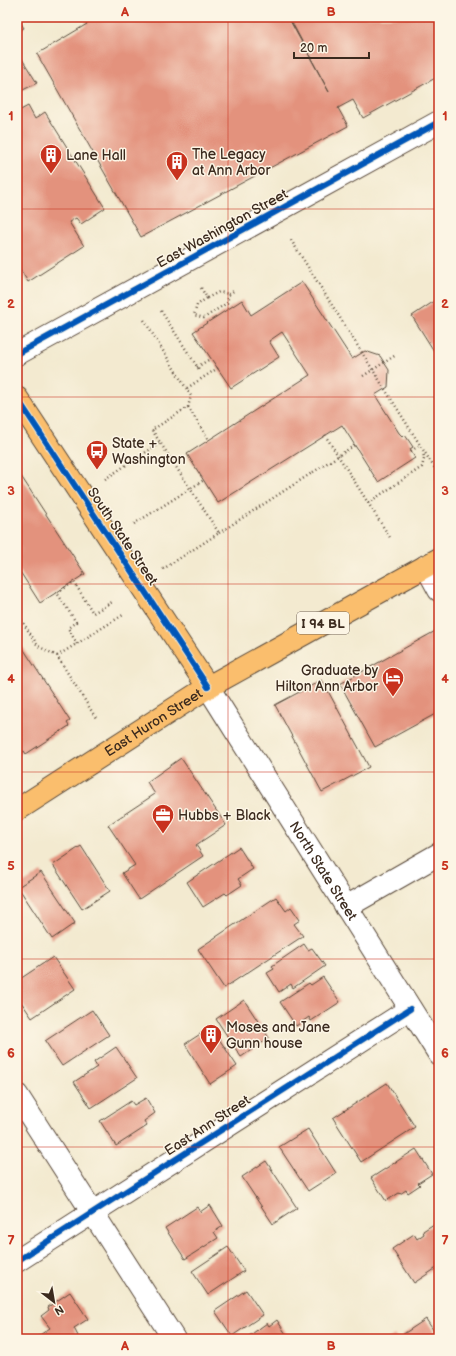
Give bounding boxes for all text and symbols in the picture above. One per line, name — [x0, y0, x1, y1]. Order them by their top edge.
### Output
text: A — [120, 4, 129, 20]
text: B — [326, 4, 336, 20]
scale bar — [294, 34, 369, 60]
text: 20 m — [300, 41, 327, 56]
text: 1 — [8, 108, 14, 124]
text: 1 — [442, 108, 448, 124]
building icon: Lane Hall — [38, 142, 64, 175]
place label: The Legacy at Ann Arbor — [192, 146, 272, 179]
place label: Lane Hall — [66, 147, 126, 164]
building icon: The Legacy at Ann Arbor — [164, 149, 190, 182]
street label: East Washington Street — [154, 185, 291, 272]
text: 2 — [7, 296, 15, 312]
text: 2 — [441, 296, 449, 312]
place label: State + Washington — [112, 435, 186, 468]
bus stop icon: State + Washington — [84, 438, 110, 471]
text: 3 — [7, 483, 15, 499]
text: 3 — [441, 483, 449, 499]
street label: South State Street — [84, 484, 162, 589]
road number: I 94 BL — [297, 612, 349, 634]
place label: Graduate by Hilton Ann Arbor — [275, 662, 379, 695]
hotel icon: Graduate by Hilton Ann Arbor — [380, 665, 406, 698]
text: 4 — [7, 671, 15, 687]
text: 4 — [441, 671, 449, 687]
street label: East Huron Street — [101, 685, 206, 760]
office icon: Hubbs + Black — [150, 802, 176, 835]
place label: Hubbs + Black — [178, 807, 271, 824]
street label: North State Street — [286, 818, 361, 924]
text: 5 — [7, 858, 15, 874]
text: 5 — [441, 858, 449, 874]
place label: Moses and Jane Gunn house — [226, 1019, 330, 1052]
building icon: Moses and Jane Gunn house — [198, 1022, 224, 1055]
text: 6 — [7, 1045, 15, 1061]
text: 6 — [441, 1045, 449, 1061]
street label: East Ann Street — [161, 1091, 254, 1159]
text: 7 — [7, 1233, 15, 1249]
text: 7 — [441, 1233, 449, 1249]
north arrow — [34, 1282, 74, 1322]
text: N — [52, 1302, 66, 1318]
text: A — [120, 1338, 129, 1354]
text: B — [326, 1338, 336, 1354]

